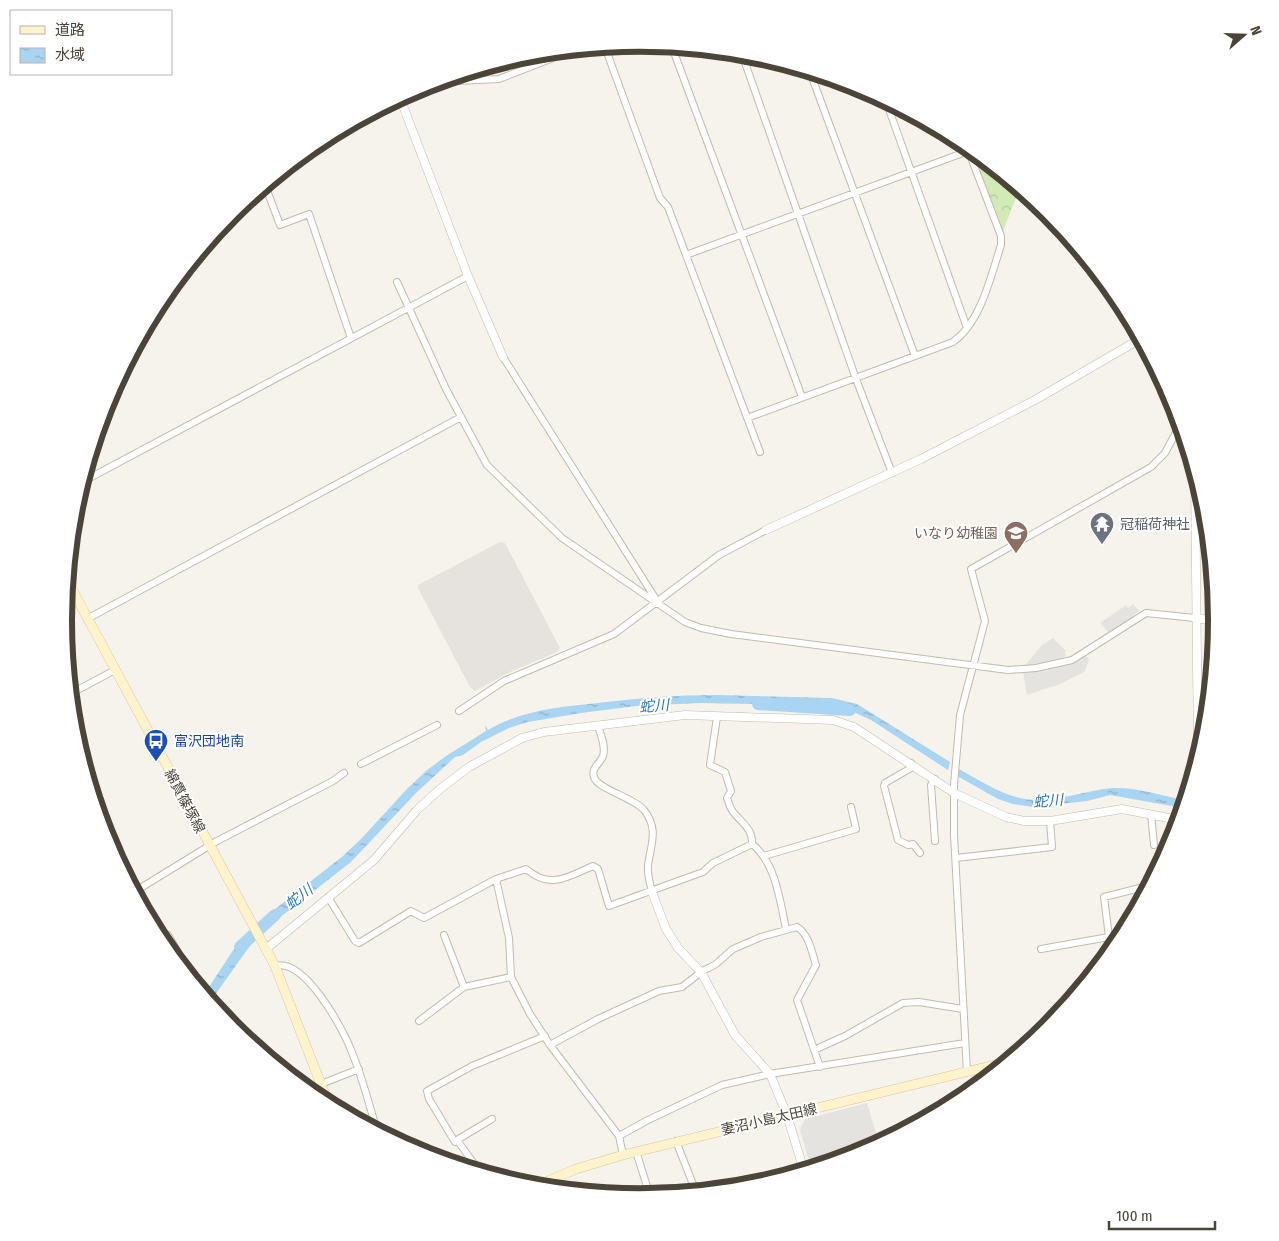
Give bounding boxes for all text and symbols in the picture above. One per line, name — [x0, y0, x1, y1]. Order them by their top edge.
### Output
legend — [10, 10, 172, 75]
north arrow — [1219, 10, 1269, 60]
text: 道路 — [55, 21, 85, 39]
text: N — [1246, 24, 1265, 38]
text: 水域 — [55, 46, 85, 64]
temple icon: 冠稲荷神社 — [1089, 511, 1115, 545]
place label: 冠稲荷神社 — [1120, 516, 1190, 533]
school or university icon: いなり幼稚園 — [1003, 520, 1029, 554]
place label: いなり幼稚園 — [914, 525, 998, 542]
water label: 蛇川 — [638, 696, 672, 716]
bus stop icon: 富沢団地南 — [143, 728, 169, 762]
place label: 富沢団地南 — [174, 733, 244, 750]
street label: 綿貫篠塚線 — [161, 766, 208, 836]
water label: 蛇川 — [1032, 791, 1066, 811]
water label: 蛇川 — [282, 879, 318, 913]
street label: 妻沼小島太田線 — [719, 1100, 819, 1139]
scale bar — [1109, 1198, 1215, 1230]
text: 100 m — [1116, 1207, 1153, 1225]

